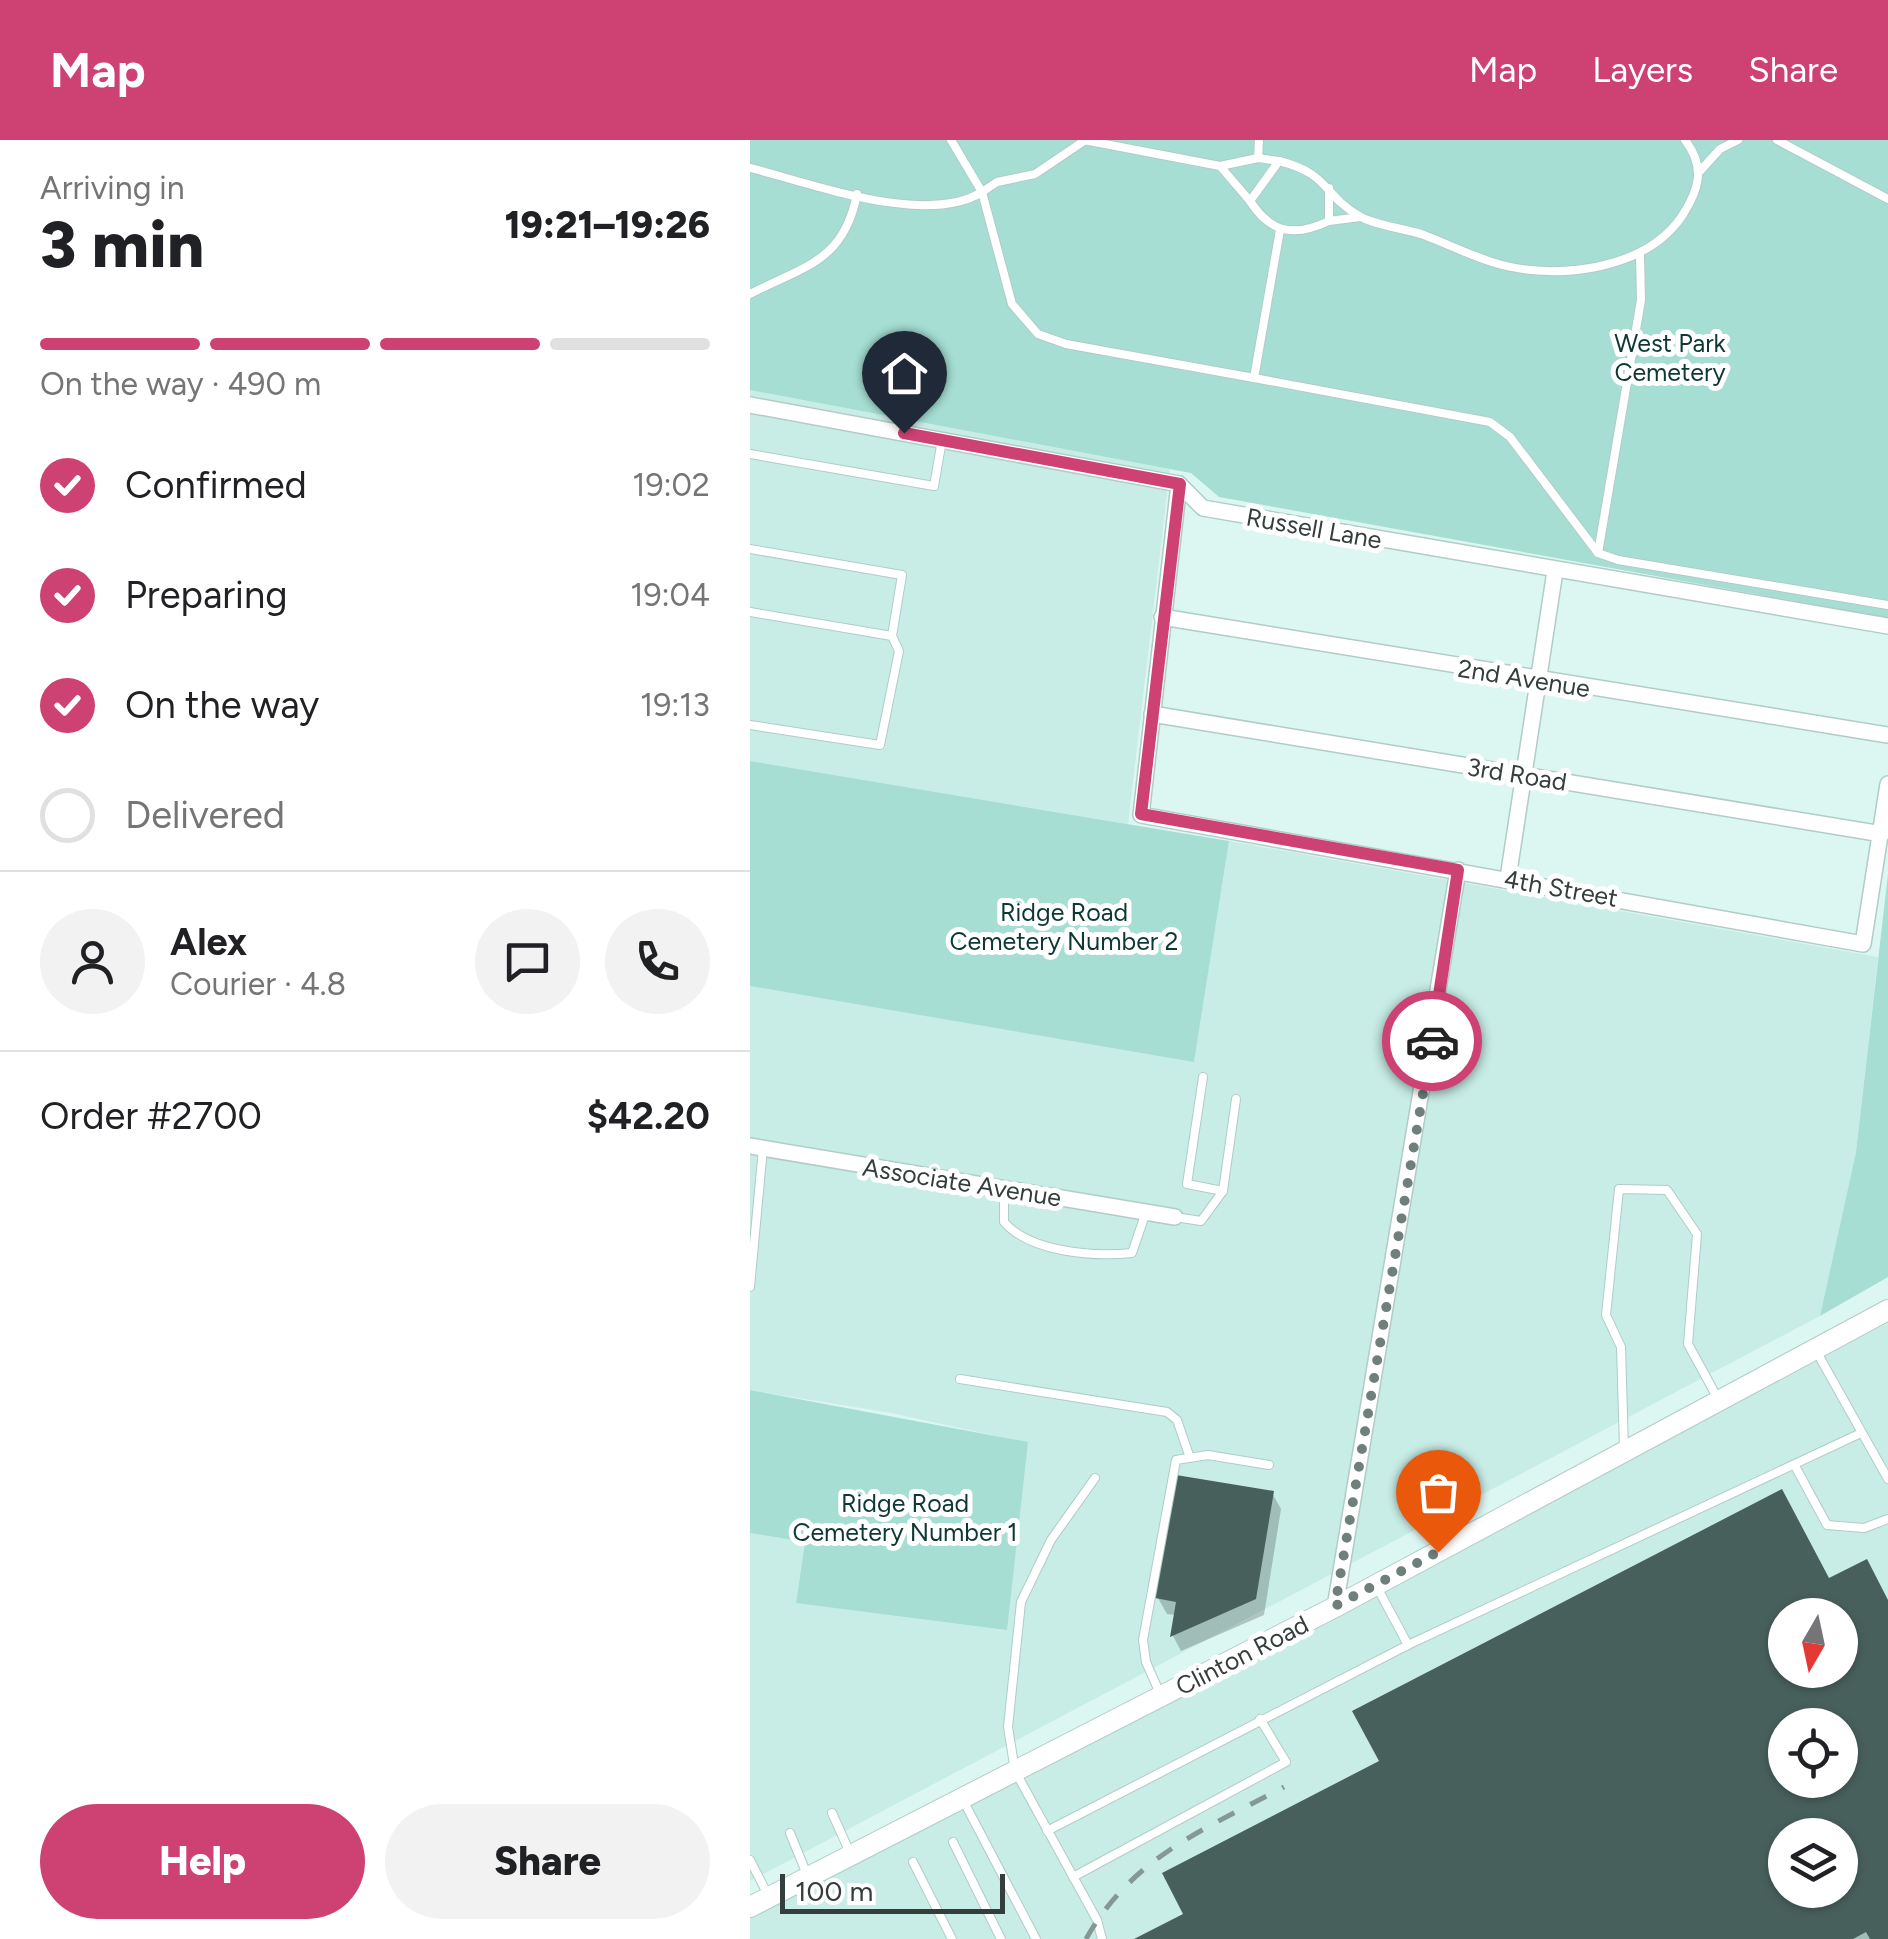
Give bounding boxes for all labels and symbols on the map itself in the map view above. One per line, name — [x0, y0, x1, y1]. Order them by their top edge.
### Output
park label: West Park Cemetery — [1614, 328, 1727, 387]
pin — [862, 331, 947, 434]
street label: Russell Lane — [1244, 501, 1384, 555]
street label: 2nd Avenue — [1456, 653, 1592, 703]
street label: 3rd Road — [1465, 751, 1569, 797]
street label: 4th Street — [1502, 863, 1620, 913]
park label: Ridge Road Cemetery Number 2 — [950, 897, 1178, 956]
courier — [1382, 991, 1482, 1091]
street label: Associate Avenue — [861, 1151, 1063, 1213]
pin — [1396, 1450, 1481, 1553]
park label: Ridge Road Cemetery Number 1 — [792, 1488, 1018, 1547]
north arrow — [1768, 1598, 1858, 1688]
street label: Clinton Road — [1171, 1609, 1313, 1701]
scale bar — [780, 1869, 1005, 1914]

